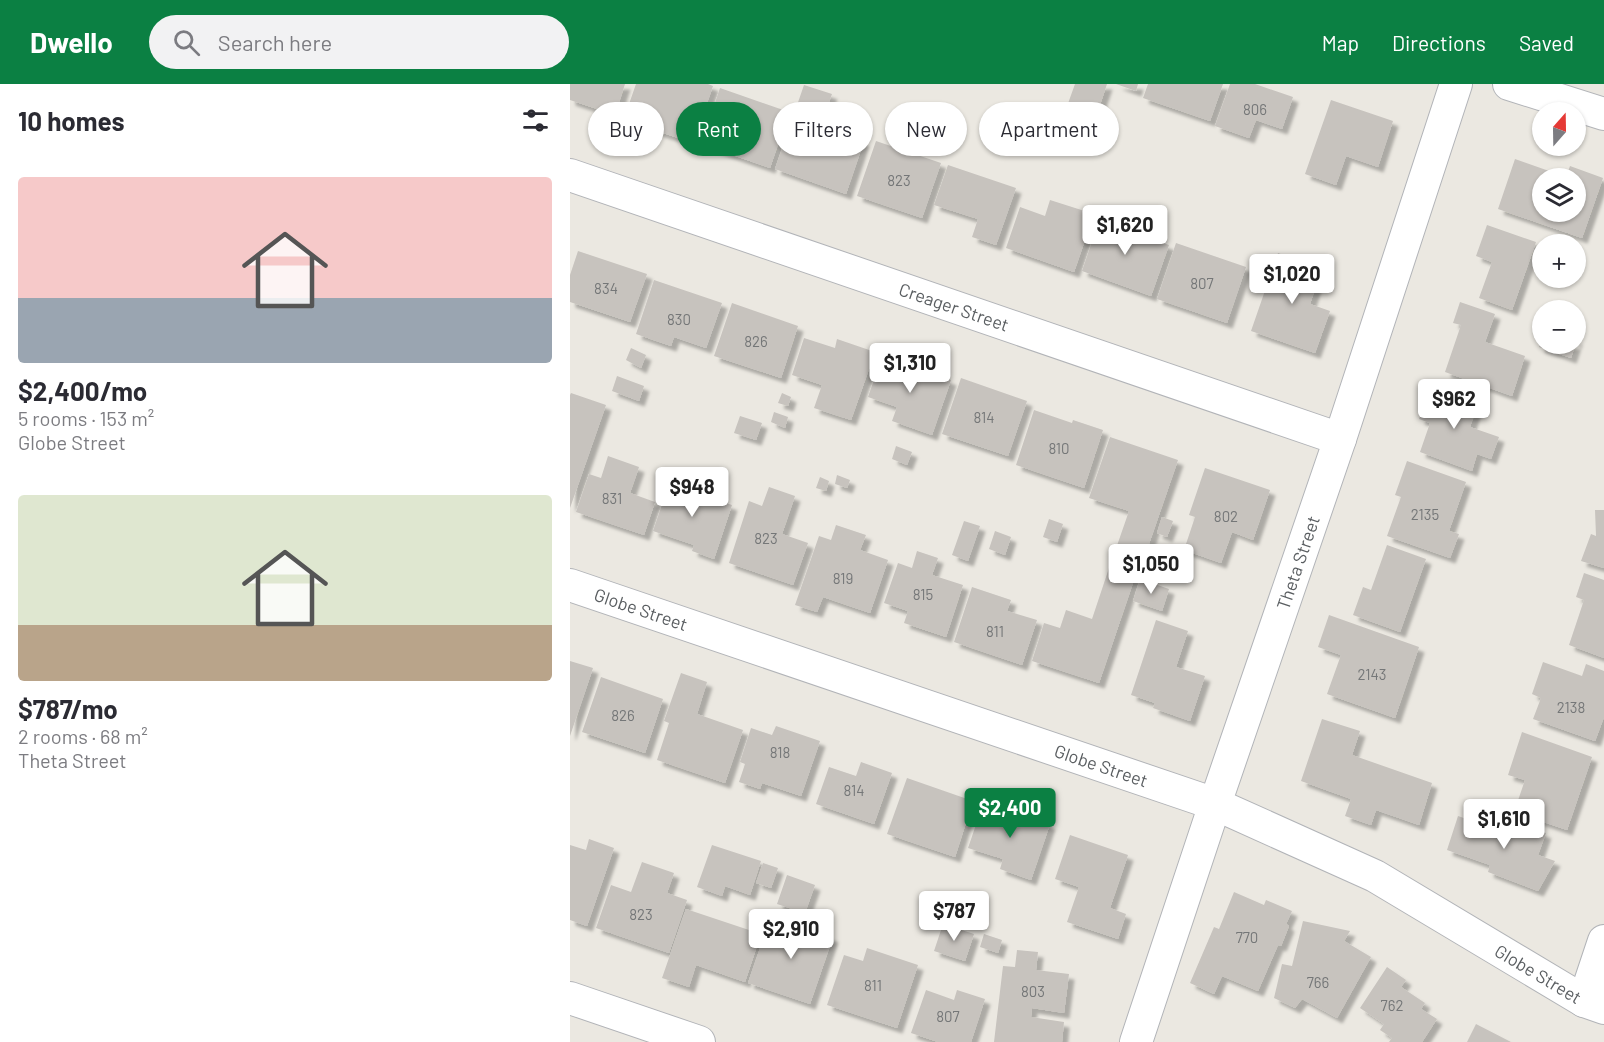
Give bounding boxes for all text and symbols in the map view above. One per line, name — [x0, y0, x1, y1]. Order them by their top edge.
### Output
search box — [149, 15, 569, 69]
text: Dwello — [30, 25, 113, 59]
icon: search — [170, 26, 203, 59]
text: Search here — [218, 29, 332, 55]
text: Map — [1322, 30, 1359, 55]
text: Directions — [1392, 30, 1486, 55]
text: Saved — [1519, 30, 1574, 55]
house number: 806 — [1243, 100, 1267, 118]
chip: Buy — [588, 102, 664, 156]
chip: Rent — [676, 102, 761, 156]
chip: Filters — [773, 102, 873, 156]
chip: New — [885, 102, 967, 156]
chip: Apartment — [979, 102, 1119, 156]
north arrow — [1532, 102, 1586, 156]
map controls — [1532, 102, 1586, 354]
icon: filters — [519, 104, 552, 137]
text: 10 homes — [18, 105, 125, 136]
button: layers — [1532, 168, 1586, 222]
house number: 823 — [887, 171, 911, 189]
pin: $1,620 — [1076, 205, 1174, 256]
text: $1,620 — [1096, 212, 1154, 236]
icon: home — [231, 216, 339, 324]
button: + — [1532, 234, 1586, 288]
pin: $1,020 — [1243, 254, 1341, 305]
text: $1,020 — [1263, 261, 1321, 285]
house number: 807 — [1190, 274, 1214, 292]
street label: Creager Street — [896, 278, 1012, 336]
house number: 834 — [594, 279, 618, 297]
button: − — [1532, 300, 1586, 354]
house number: 830 — [667, 310, 691, 328]
house number: 826 — [744, 332, 768, 350]
pin: $1,310 — [861, 343, 959, 394]
text: $1,310 — [883, 350, 937, 374]
text: $2,400/mo — [18, 375, 147, 406]
pin: $962 — [1418, 379, 1490, 430]
text: $962 — [1432, 386, 1476, 410]
text: 5 rooms · 153 m² — [18, 406, 154, 430]
house number: 814 — [974, 408, 994, 426]
text: Globe Street — [18, 430, 126, 454]
house number: 810 — [1048, 439, 1070, 457]
pin: $948 — [656, 467, 728, 518]
text: $948 — [670, 474, 714, 498]
house number: 831 — [602, 489, 622, 507]
house number: 2135 — [1411, 505, 1439, 523]
house number: 802 — [1214, 507, 1238, 525]
street label: Theta Street — [1271, 513, 1324, 612]
house number: 823 — [754, 529, 778, 547]
icon: home — [231, 534, 339, 642]
pin: $1,050 — [1102, 544, 1200, 595]
text: $1,050 — [1123, 551, 1179, 575]
house number: 819 — [833, 569, 853, 587]
street label: Globe Street — [592, 583, 691, 635]
house number: 815 — [913, 585, 933, 603]
house number: 811 — [986, 622, 1004, 640]
house number: 2143 — [1357, 665, 1387, 683]
text: $787/mo — [18, 693, 118, 724]
house number: 2138 — [1557, 698, 1585, 716]
house number: 826 — [611, 706, 635, 724]
text: 2 rooms · 68 m² — [18, 724, 148, 748]
street label: Globe Street — [1052, 739, 1151, 791]
house number: 818 — [770, 743, 790, 761]
text: Theta Street — [18, 748, 127, 772]
house number: 814 — [844, 781, 864, 799]
pin: $2,400 — [961, 788, 1059, 839]
text: $2,400 — [979, 795, 1041, 819]
pin: $1,610 — [1455, 799, 1553, 850]
text: $1,610 — [1478, 806, 1530, 830]
pin: $787 — [918, 891, 990, 942]
text: $787 — [933, 898, 975, 922]
house number: 823 — [629, 905, 653, 923]
pin: $2,910 — [742, 909, 840, 960]
text: $2,910 — [763, 916, 819, 940]
house number: 770 — [1236, 928, 1258, 946]
street label: Globe Street — [1491, 939, 1586, 1008]
house number: 766 — [1307, 973, 1329, 991]
house number: 811 — [864, 976, 882, 994]
house number: 803 — [1021, 982, 1045, 1000]
house number: 762 — [1381, 996, 1403, 1014]
house number: 807 — [936, 1007, 960, 1025]

